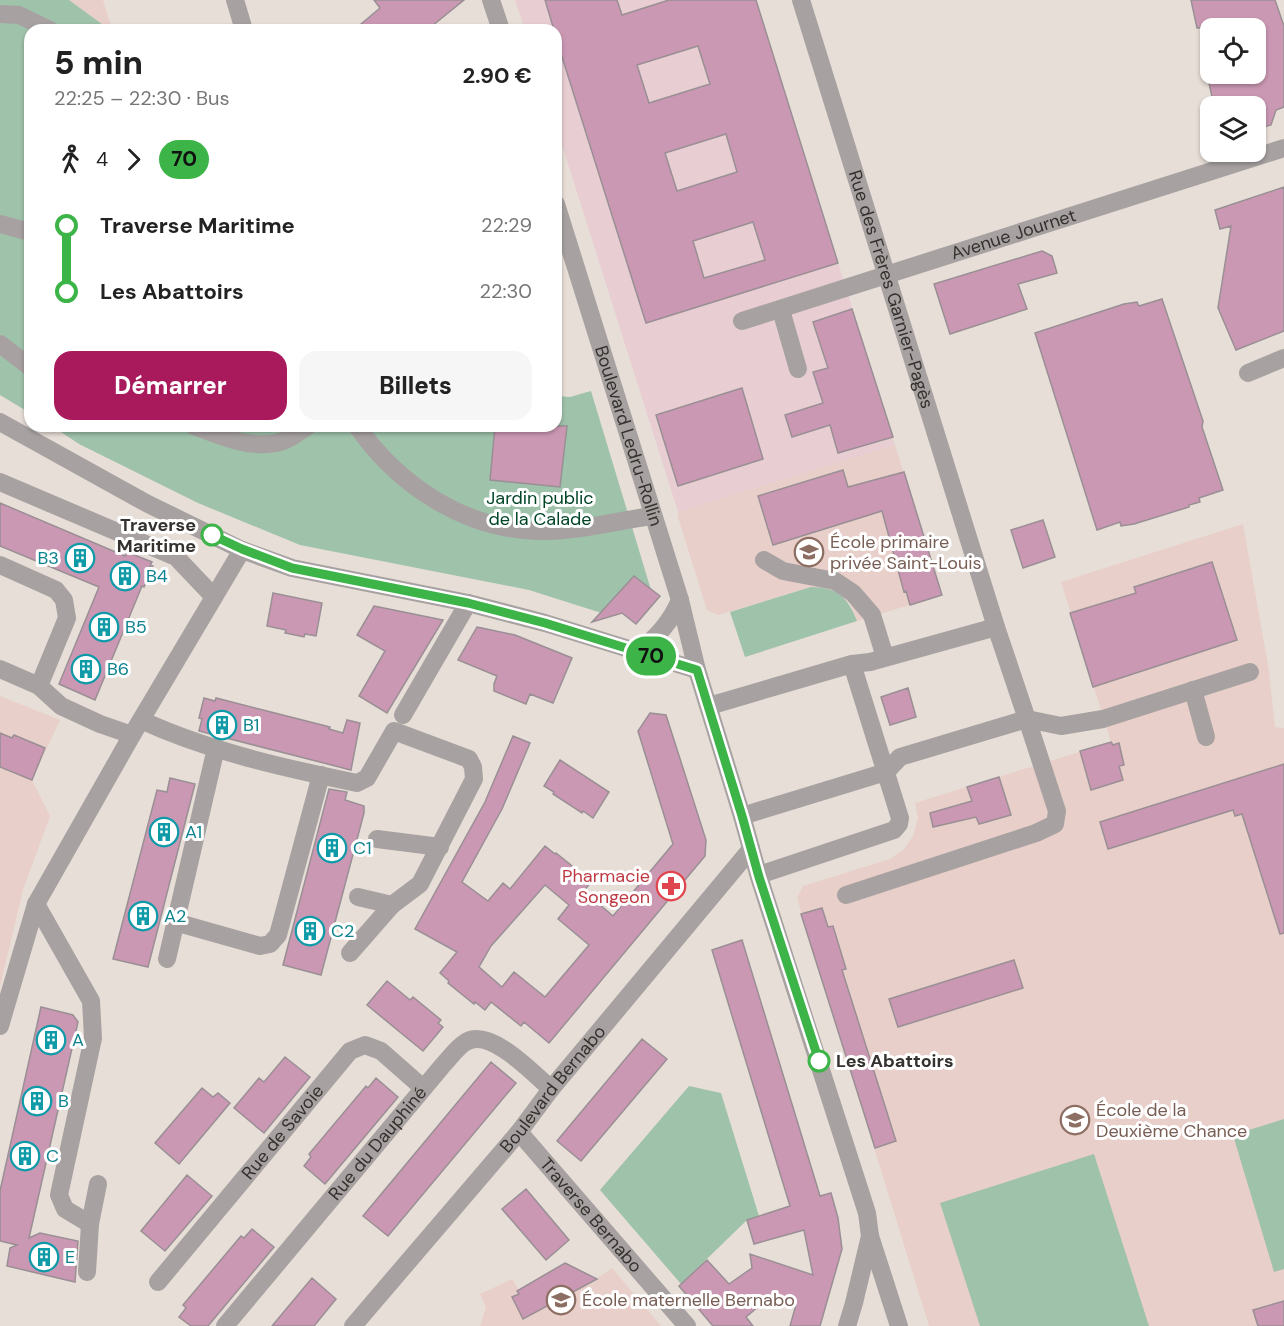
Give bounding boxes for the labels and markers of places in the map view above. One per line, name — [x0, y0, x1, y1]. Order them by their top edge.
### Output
place label: Traverse Maritime — [117, 513, 196, 558]
marker: Traverse Maritime — [201, 524, 223, 546]
place label: École primaire privée Saint-Louis — [830, 530, 982, 575]
school or university icon: École primaire privée Saint-Louis — [793, 536, 825, 568]
building icon: B3 — [64, 542, 96, 574]
place label: B3 — [38, 546, 59, 570]
building icon: B4 — [109, 560, 141, 592]
place label: B4 — [146, 564, 168, 588]
building icon: B5 — [88, 611, 120, 643]
place label: B5 — [125, 615, 147, 639]
building icon: B6 — [70, 653, 102, 685]
place label: B6 — [107, 657, 129, 681]
building icon: B1 — [206, 709, 238, 741]
place label: B1 — [243, 713, 259, 737]
building icon: A1 — [148, 816, 180, 848]
place label: A1 — [185, 820, 202, 844]
building icon: C1 — [316, 832, 348, 864]
place label: C1 — [353, 836, 372, 860]
place label: Pharmacie Songeon — [562, 864, 650, 909]
pharmacy icon: Pharmacie Songeon — [655, 870, 687, 902]
building icon: A2 — [127, 900, 159, 932]
place label: A2 — [164, 904, 186, 928]
building icon: C2 — [294, 915, 326, 947]
place label: C2 — [331, 919, 354, 943]
building icon: A — [35, 1024, 67, 1056]
place label: A — [72, 1028, 84, 1052]
place label: Les Abattoirs — [836, 1049, 953, 1073]
marker: Les Abattoirs — [808, 1050, 830, 1072]
building icon: B — [21, 1085, 53, 1117]
place label: B — [58, 1089, 69, 1113]
place label: École de la Deuxième Chance — [1096, 1098, 1247, 1143]
school or university icon: École de la Deuxième Chance — [1059, 1104, 1091, 1136]
building icon: C — [9, 1140, 41, 1172]
place label: C — [46, 1144, 59, 1168]
building icon: E — [28, 1241, 60, 1273]
place label: E — [65, 1245, 75, 1269]
school or university icon: École maternelle Bernabo — [545, 1284, 577, 1316]
place label: École maternelle Bernabo — [582, 1288, 795, 1312]

